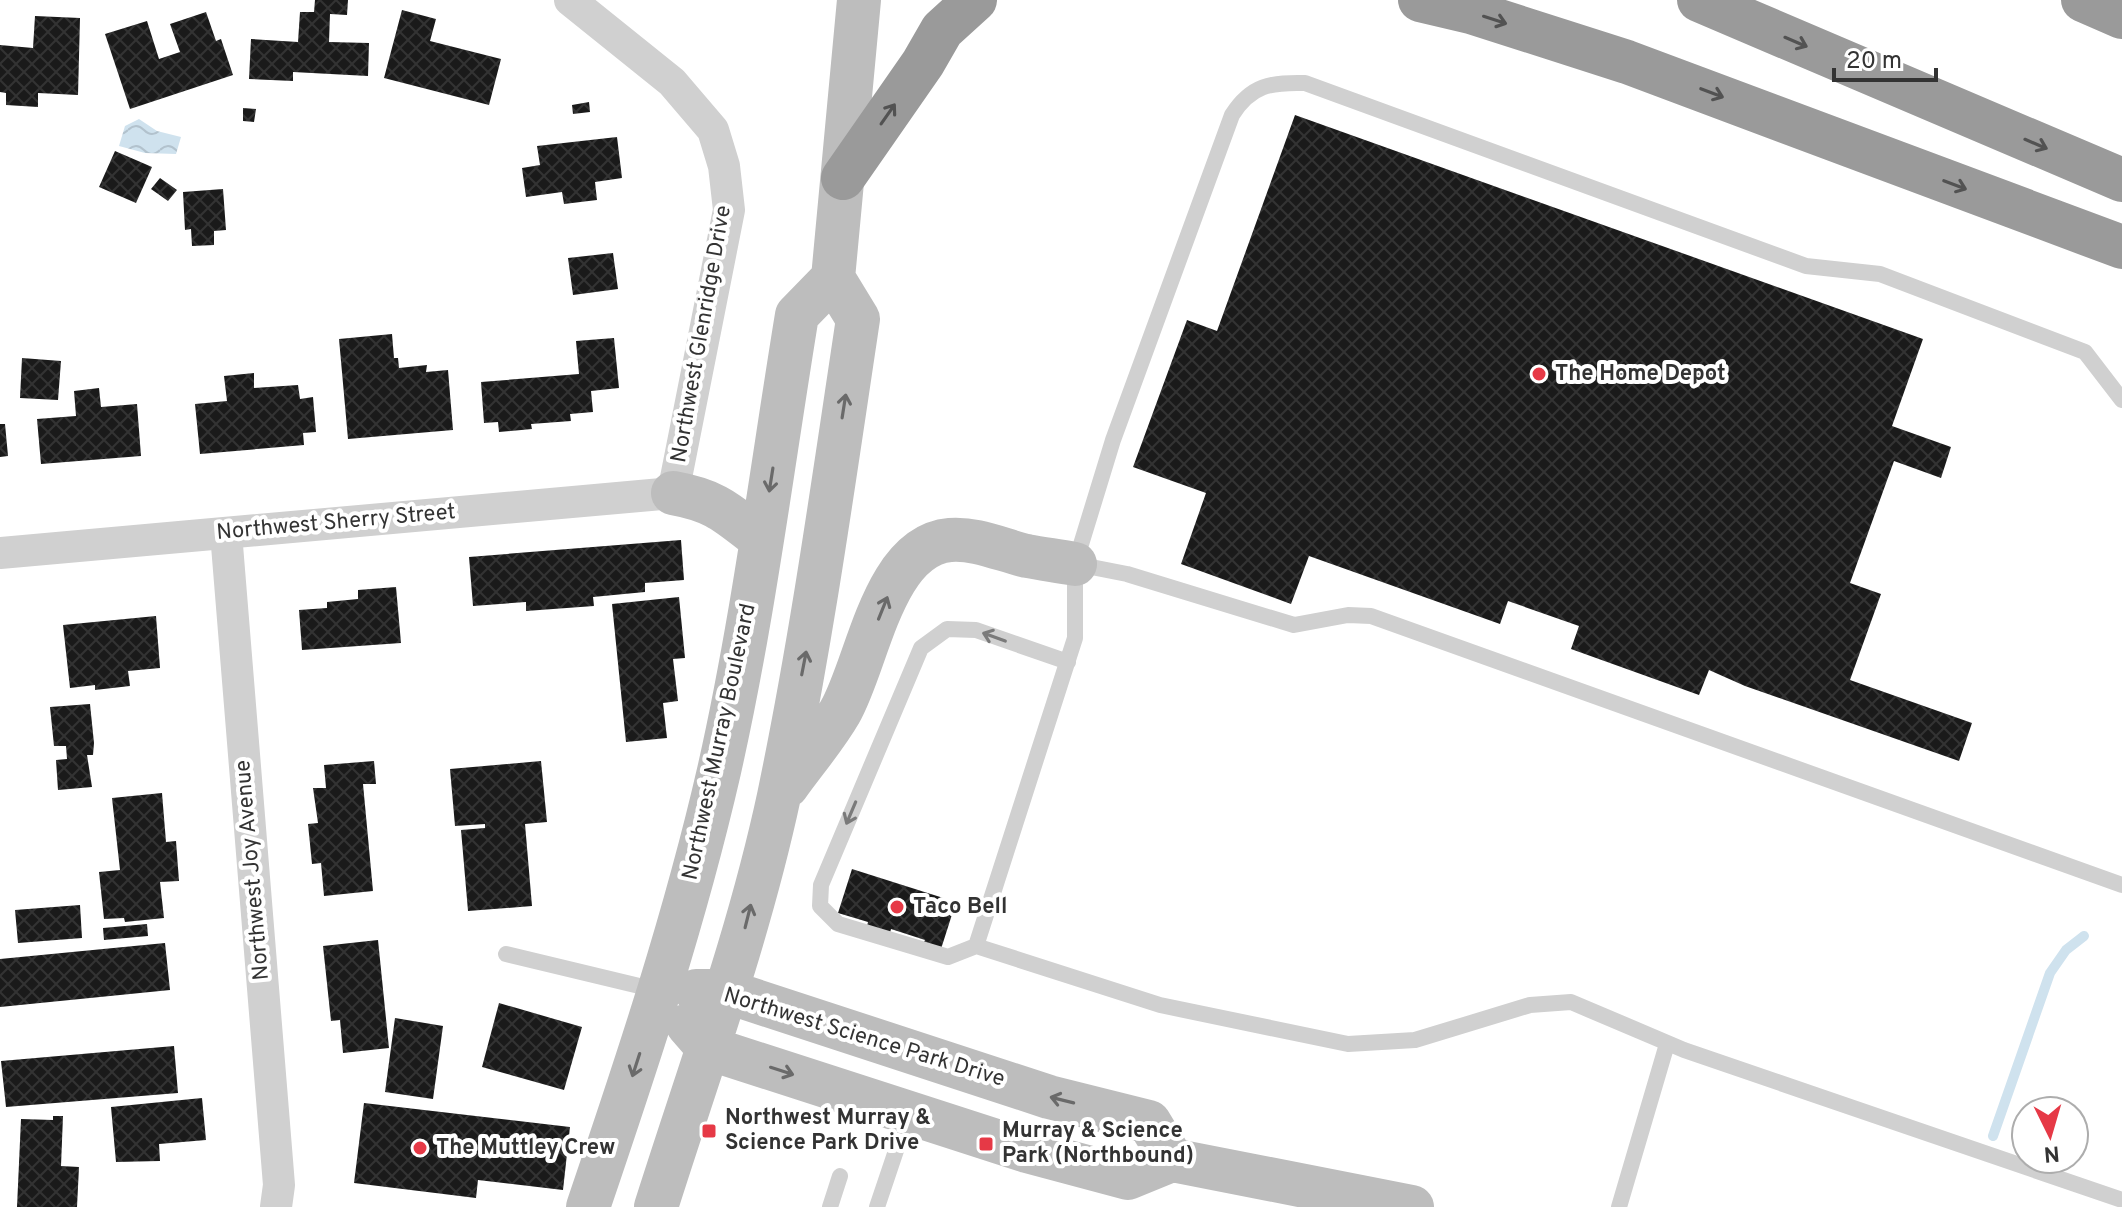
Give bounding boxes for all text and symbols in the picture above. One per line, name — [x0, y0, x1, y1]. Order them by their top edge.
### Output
one-way arrow — [1483, 13, 1508, 28]
scale bar — [1834, 32, 1936, 82]
one-way arrow — [1783, 35, 1808, 50]
text: 20 m — [1846, 47, 1902, 77]
one-way arrow — [1699, 87, 1723, 101]
one-way arrow — [880, 103, 896, 125]
one-way arrow — [2023, 137, 2047, 152]
one-way arrow — [1942, 178, 1967, 193]
street label: Northwest Glenridge Drive — [666, 203, 738, 465]
place label: The Home Depot — [1555, 361, 1726, 388]
marker: The Home Depot — [1530, 365, 1548, 383]
one-way arrow — [838, 394, 853, 419]
one-way arrow — [762, 467, 777, 492]
street label: Northwest Sherry Street — [215, 499, 457, 547]
one-way arrow — [876, 596, 891, 621]
street label: Northwest Murray Boulevard — [677, 601, 763, 883]
one-way arrow — [982, 629, 1007, 643]
one-way arrow — [798, 650, 813, 676]
street label: Northwest Joy Avenue — [230, 759, 276, 981]
one-way arrow — [843, 800, 857, 825]
place label: Taco Bell — [913, 894, 1007, 921]
marker: Taco Bell — [888, 898, 906, 916]
one-way arrow — [741, 904, 756, 930]
street label: Northwest Science Park Drive — [720, 982, 1008, 1094]
one-way arrow — [628, 1053, 643, 1078]
one-way arrow — [770, 1065, 795, 1080]
one-way arrow — [1050, 1091, 1075, 1106]
north arrow — [2010, 1095, 2090, 1175]
place label: Northwest Murray & Science Park Drive — [725, 1105, 931, 1157]
place label: Murray & Science Park (Northbound) — [1002, 1118, 1194, 1170]
marker: Northwest Murray & Science Park Drive — [700, 1122, 718, 1140]
place label: The Muttley Crew — [436, 1135, 615, 1162]
marker: Murray & Science Park (Northbound) — [977, 1135, 995, 1153]
text: N — [2042, 1138, 2061, 1167]
marker: The Muttley Crew — [411, 1139, 429, 1157]

